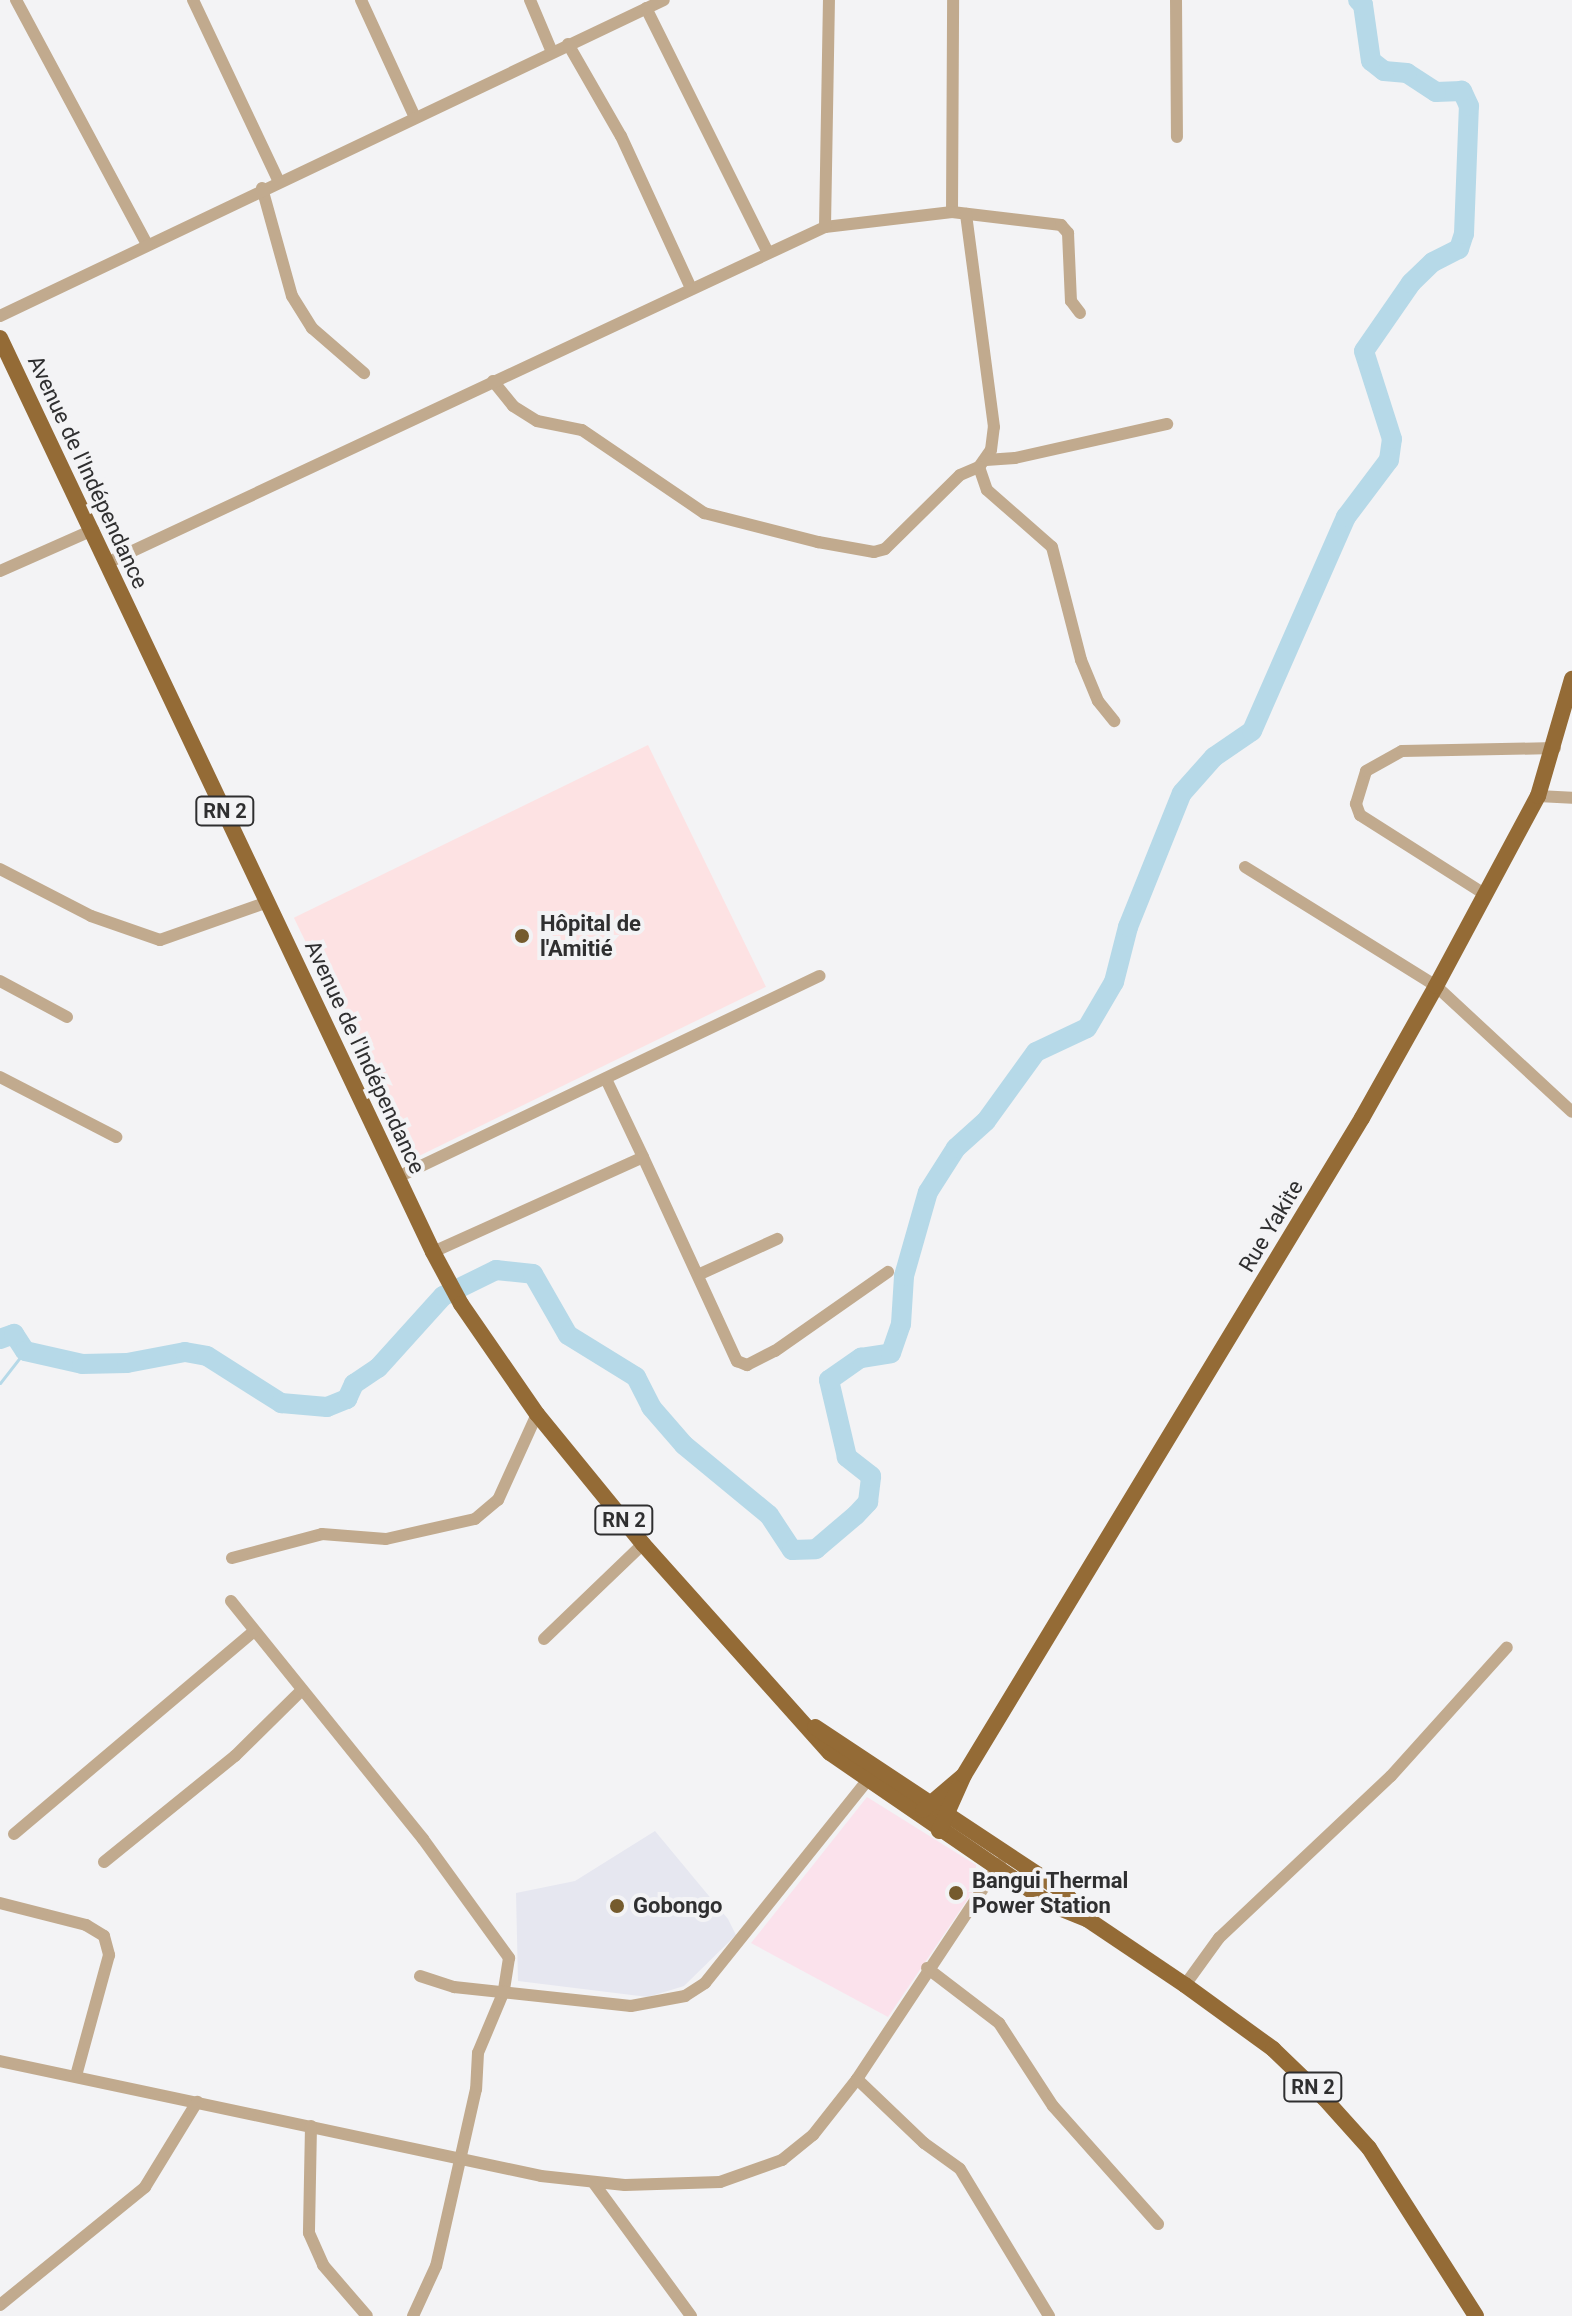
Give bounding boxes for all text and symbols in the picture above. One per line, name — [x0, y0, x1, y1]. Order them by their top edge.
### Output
street label: Avenue de l'Indépendance — [22, 351, 154, 593]
road number: RN 2 — [195, 795, 255, 827]
place label: Hôpital de l'Amitié — [540, 910, 641, 962]
marker: Hôpital de l'Amitié — [511, 925, 533, 947]
street label: Avenue de l'Indépendance — [299, 936, 431, 1178]
street label: Rue Yakite — [1233, 1175, 1309, 1277]
road number: RN 2 — [594, 1504, 654, 1536]
place label: Bangui Thermal Power Station — [972, 1867, 1129, 1918]
marker: Bangui Thermal Power Station — [947, 1884, 965, 1902]
place label: Gobongo — [633, 1893, 723, 1919]
marker: Gobongo — [608, 1897, 626, 1915]
road number: RN 2 — [1283, 2071, 1343, 2103]

